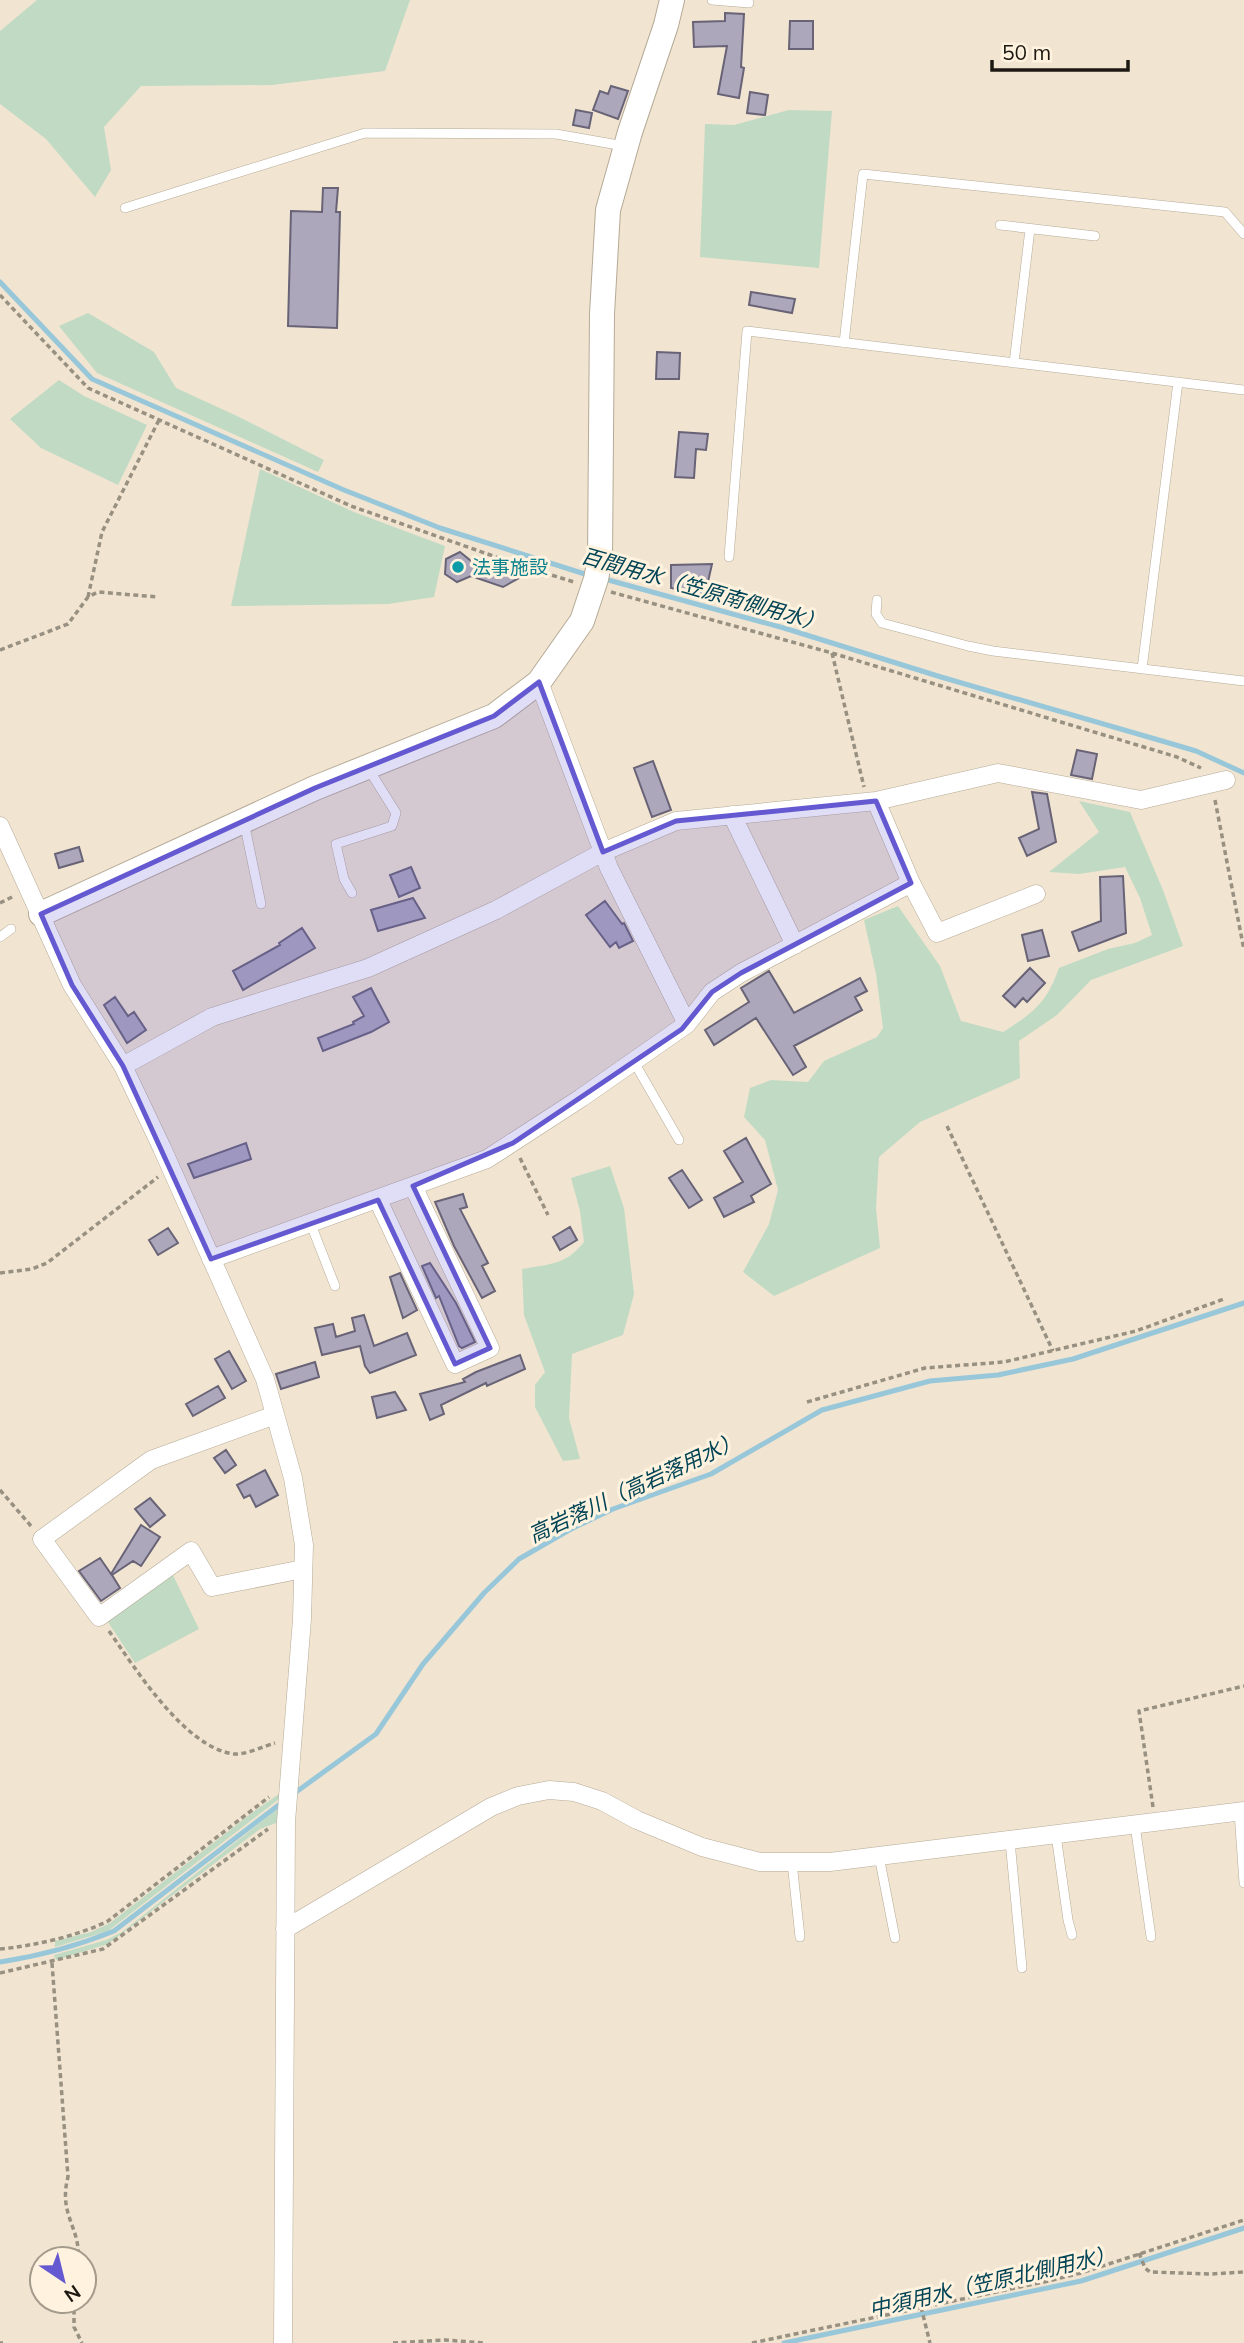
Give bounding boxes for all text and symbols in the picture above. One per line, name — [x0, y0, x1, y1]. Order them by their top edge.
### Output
scale bar — [992, 28, 1128, 72]
text: 50 m — [1002, 39, 1051, 65]
water label: 百間用水（笠原南側用水） — [578, 542, 828, 636]
place label: 法事施設 — [472, 555, 548, 579]
marker: 法事施設 — [450, 559, 466, 575]
water label: 高岩落川（高岩落用水） — [524, 1426, 744, 1548]
water label: 中須用水（笠原北側用水） — [866, 2240, 1118, 2322]
north arrow — [28, 2245, 98, 2315]
text: N — [60, 2280, 86, 2308]

